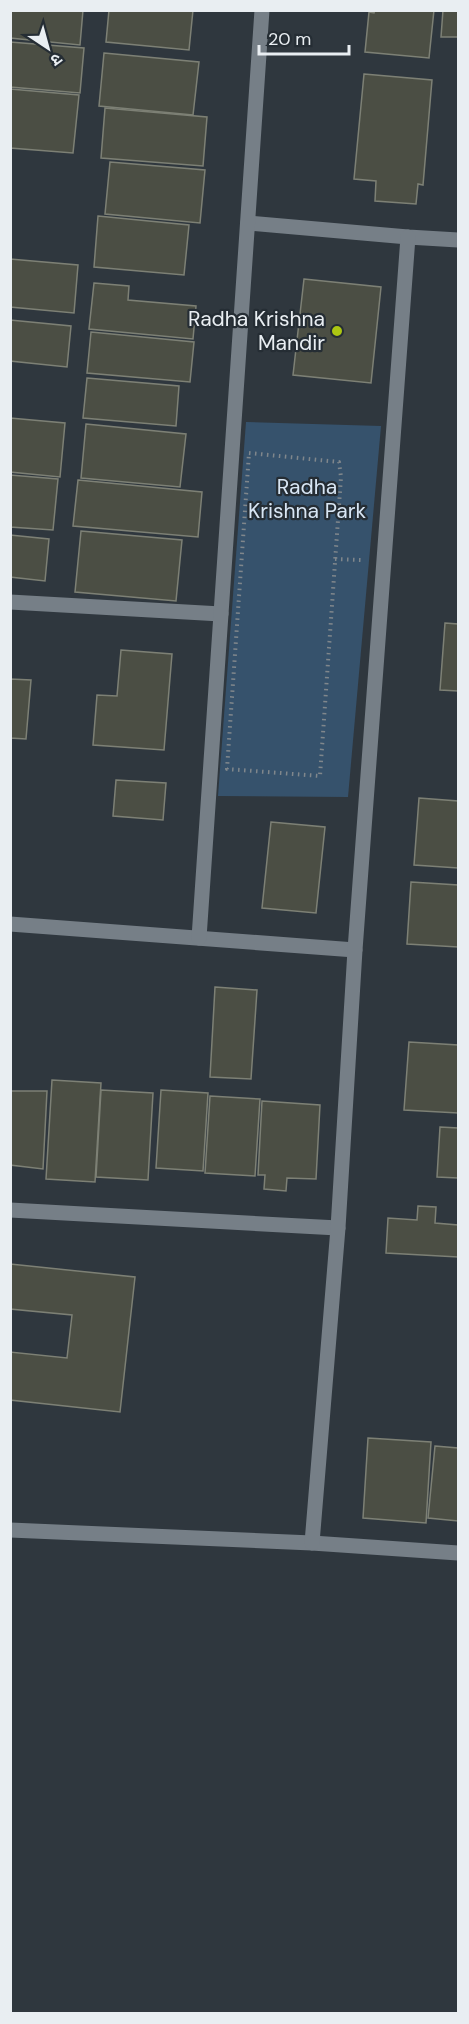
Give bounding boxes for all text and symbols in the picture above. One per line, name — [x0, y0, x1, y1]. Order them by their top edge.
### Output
north arrow — [18, 18, 78, 78]
scale bar — [259, 18, 349, 56]
text: 20 m — [268, 27, 311, 51]
text: उ — [46, 48, 66, 71]
place label: Radha Krishna Mandir — [188, 305, 325, 357]
marker: Radha Krishna Mandir — [330, 324, 344, 338]
park label: Radha Krishna Park — [248, 473, 367, 525]

